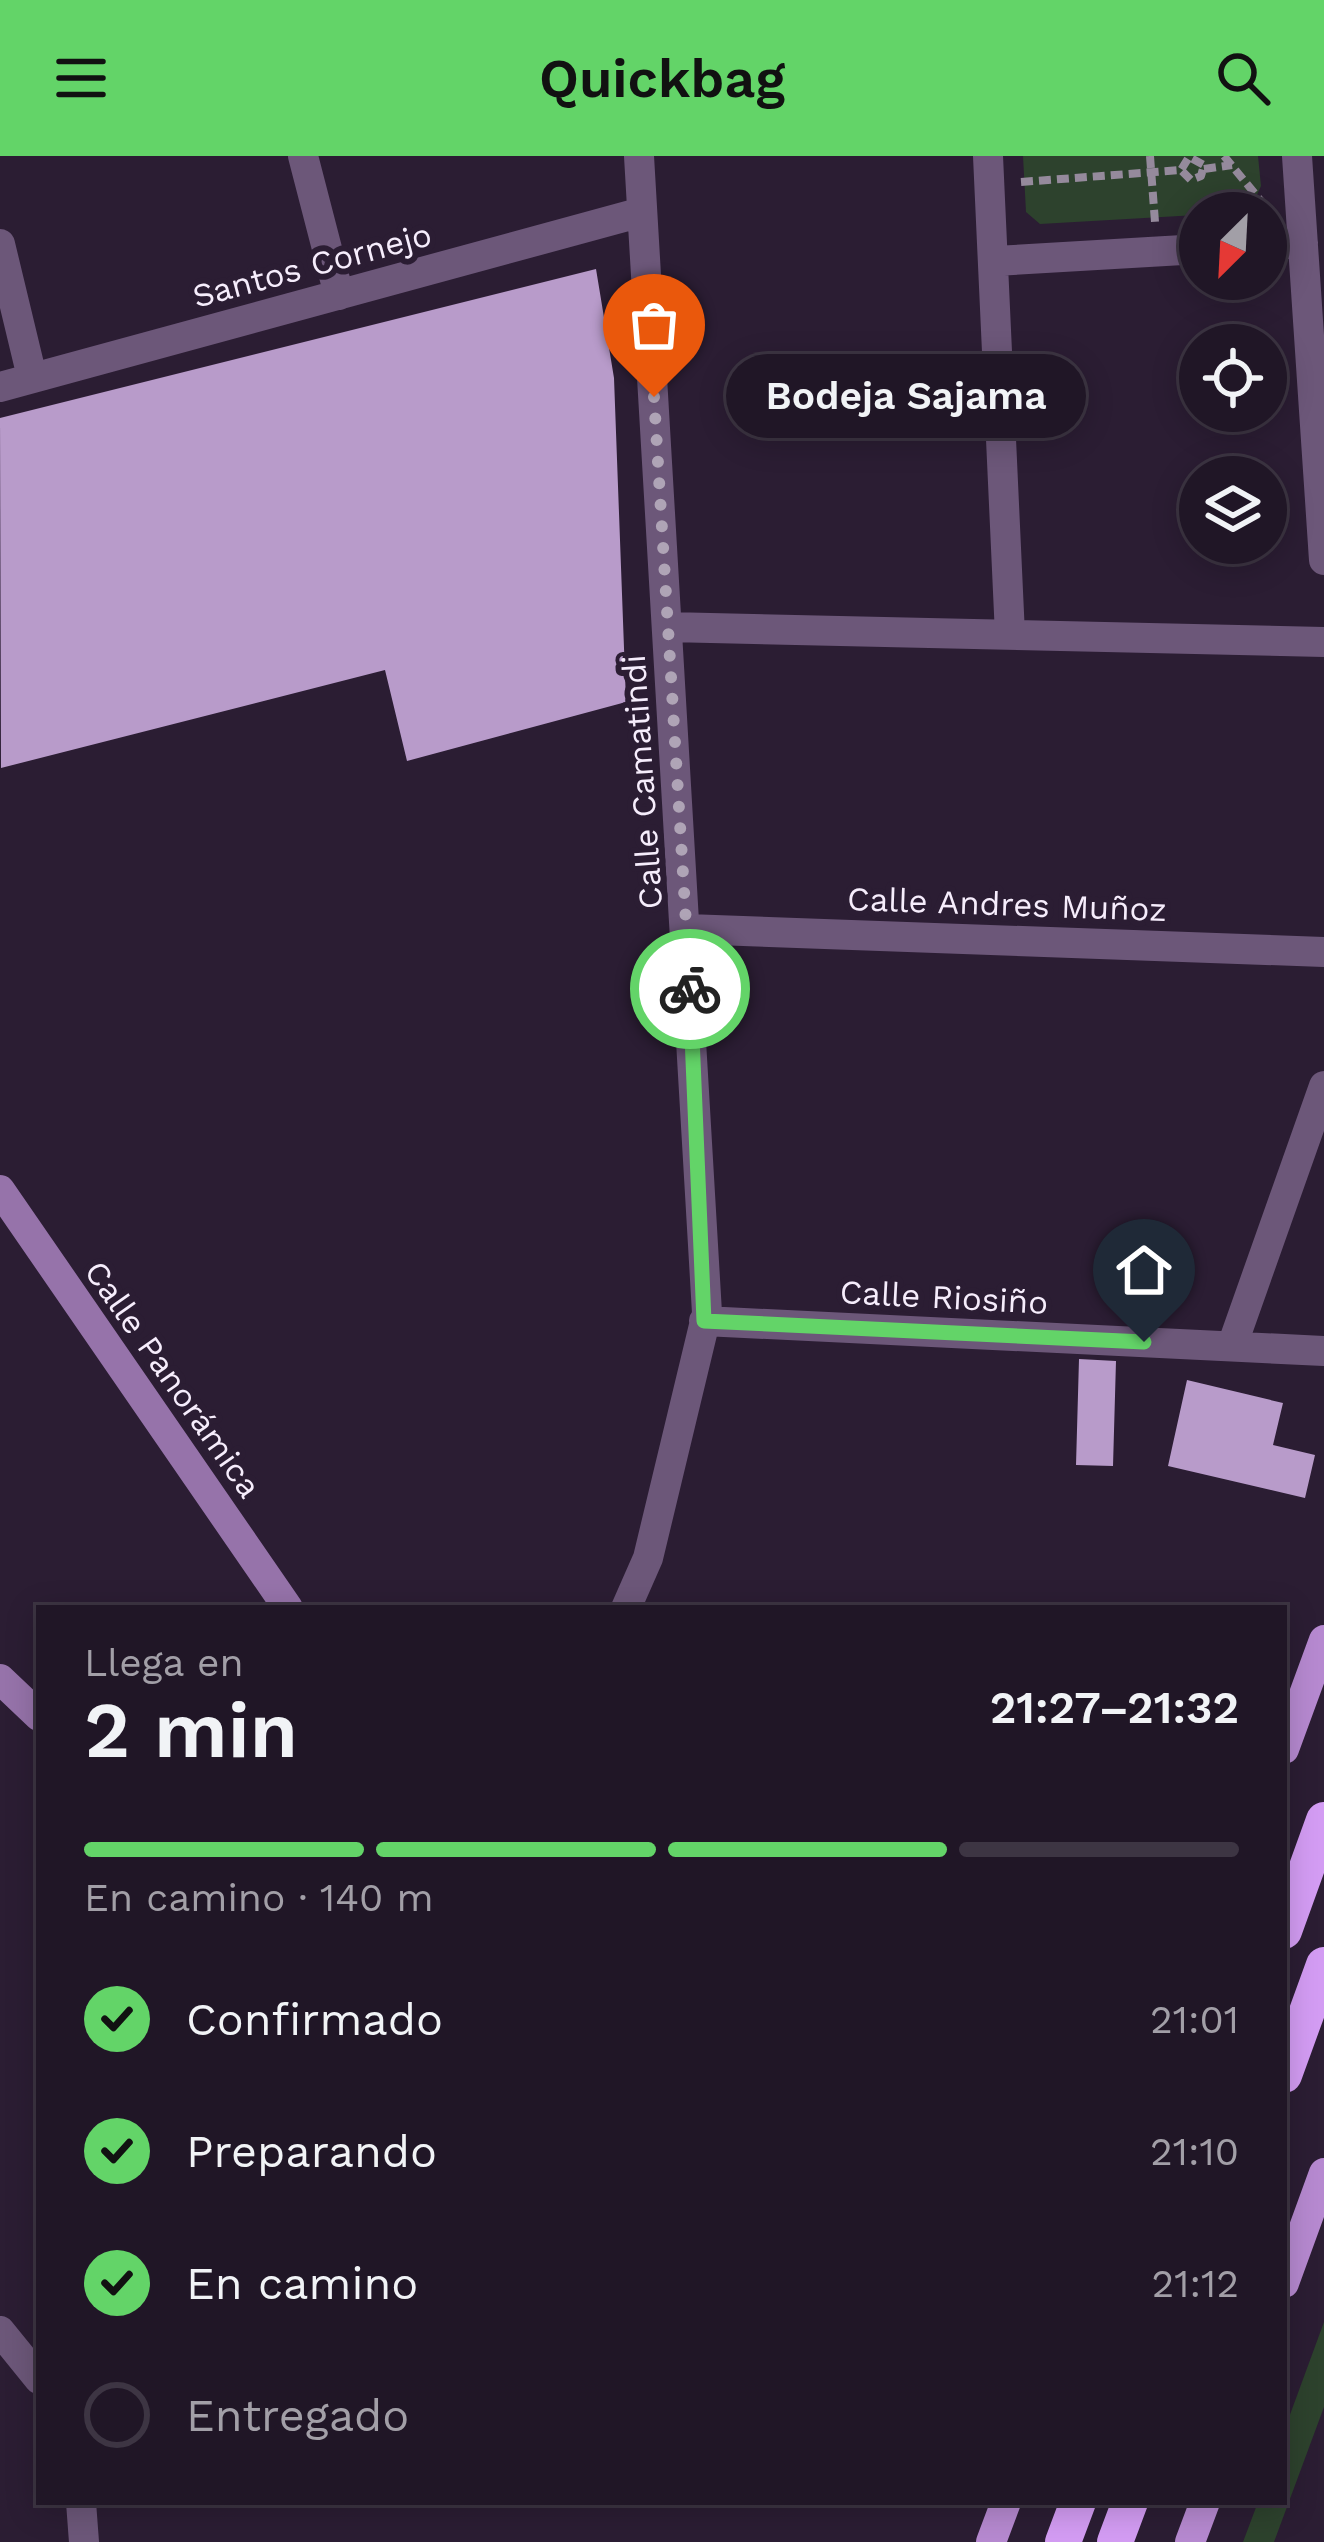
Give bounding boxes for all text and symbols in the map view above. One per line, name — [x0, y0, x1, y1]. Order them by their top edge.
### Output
icon: menu — [48, 45, 114, 111]
icon: search — [1210, 45, 1276, 111]
text: Quickbag — [539, 47, 785, 110]
north arrow — [1179, 192, 1287, 300]
map controls — [1179, 192, 1287, 564]
street label: Santos Cornejo — [188, 214, 436, 316]
pin — [603, 274, 705, 397]
icon: bag — [621, 292, 687, 358]
button: locate — [1179, 324, 1287, 432]
callout: Bodeja Sajama — [726, 355, 1086, 439]
text: Bodeja Sajama — [765, 373, 1047, 418]
button: layers — [1179, 456, 1287, 564]
street label: Calle Camatindi — [614, 653, 670, 911]
street label: Calle Andres Muñoz — [846, 879, 1168, 929]
courier — [630, 929, 750, 1049]
icon: bike — [657, 956, 723, 1022]
pin — [1093, 1219, 1195, 1342]
icon: home — [1111, 1237, 1177, 1303]
street label: Calle Panorámica — [77, 1253, 269, 1505]
street label: Calle Riosiño — [839, 1272, 1049, 1322]
text: Llega en — [84, 1640, 244, 1685]
text: 21:27–21:32 — [990, 1681, 1239, 1734]
text: 2 min — [84, 1684, 298, 1776]
text: En camino · 140 m — [84, 1875, 434, 1920]
icon: check — [84, 1986, 150, 2052]
text: Confirmado — [186, 1993, 443, 2046]
text: 21:01 — [1150, 1997, 1239, 2042]
icon: check — [84, 2118, 150, 2184]
text: Preparando — [186, 2125, 437, 2178]
text: 21:10 — [1150, 2129, 1239, 2174]
icon: check — [84, 2250, 150, 2316]
text: En camino — [186, 2257, 418, 2310]
text: 21:12 — [1152, 2261, 1239, 2306]
text: Entregado — [186, 2389, 409, 2442]

